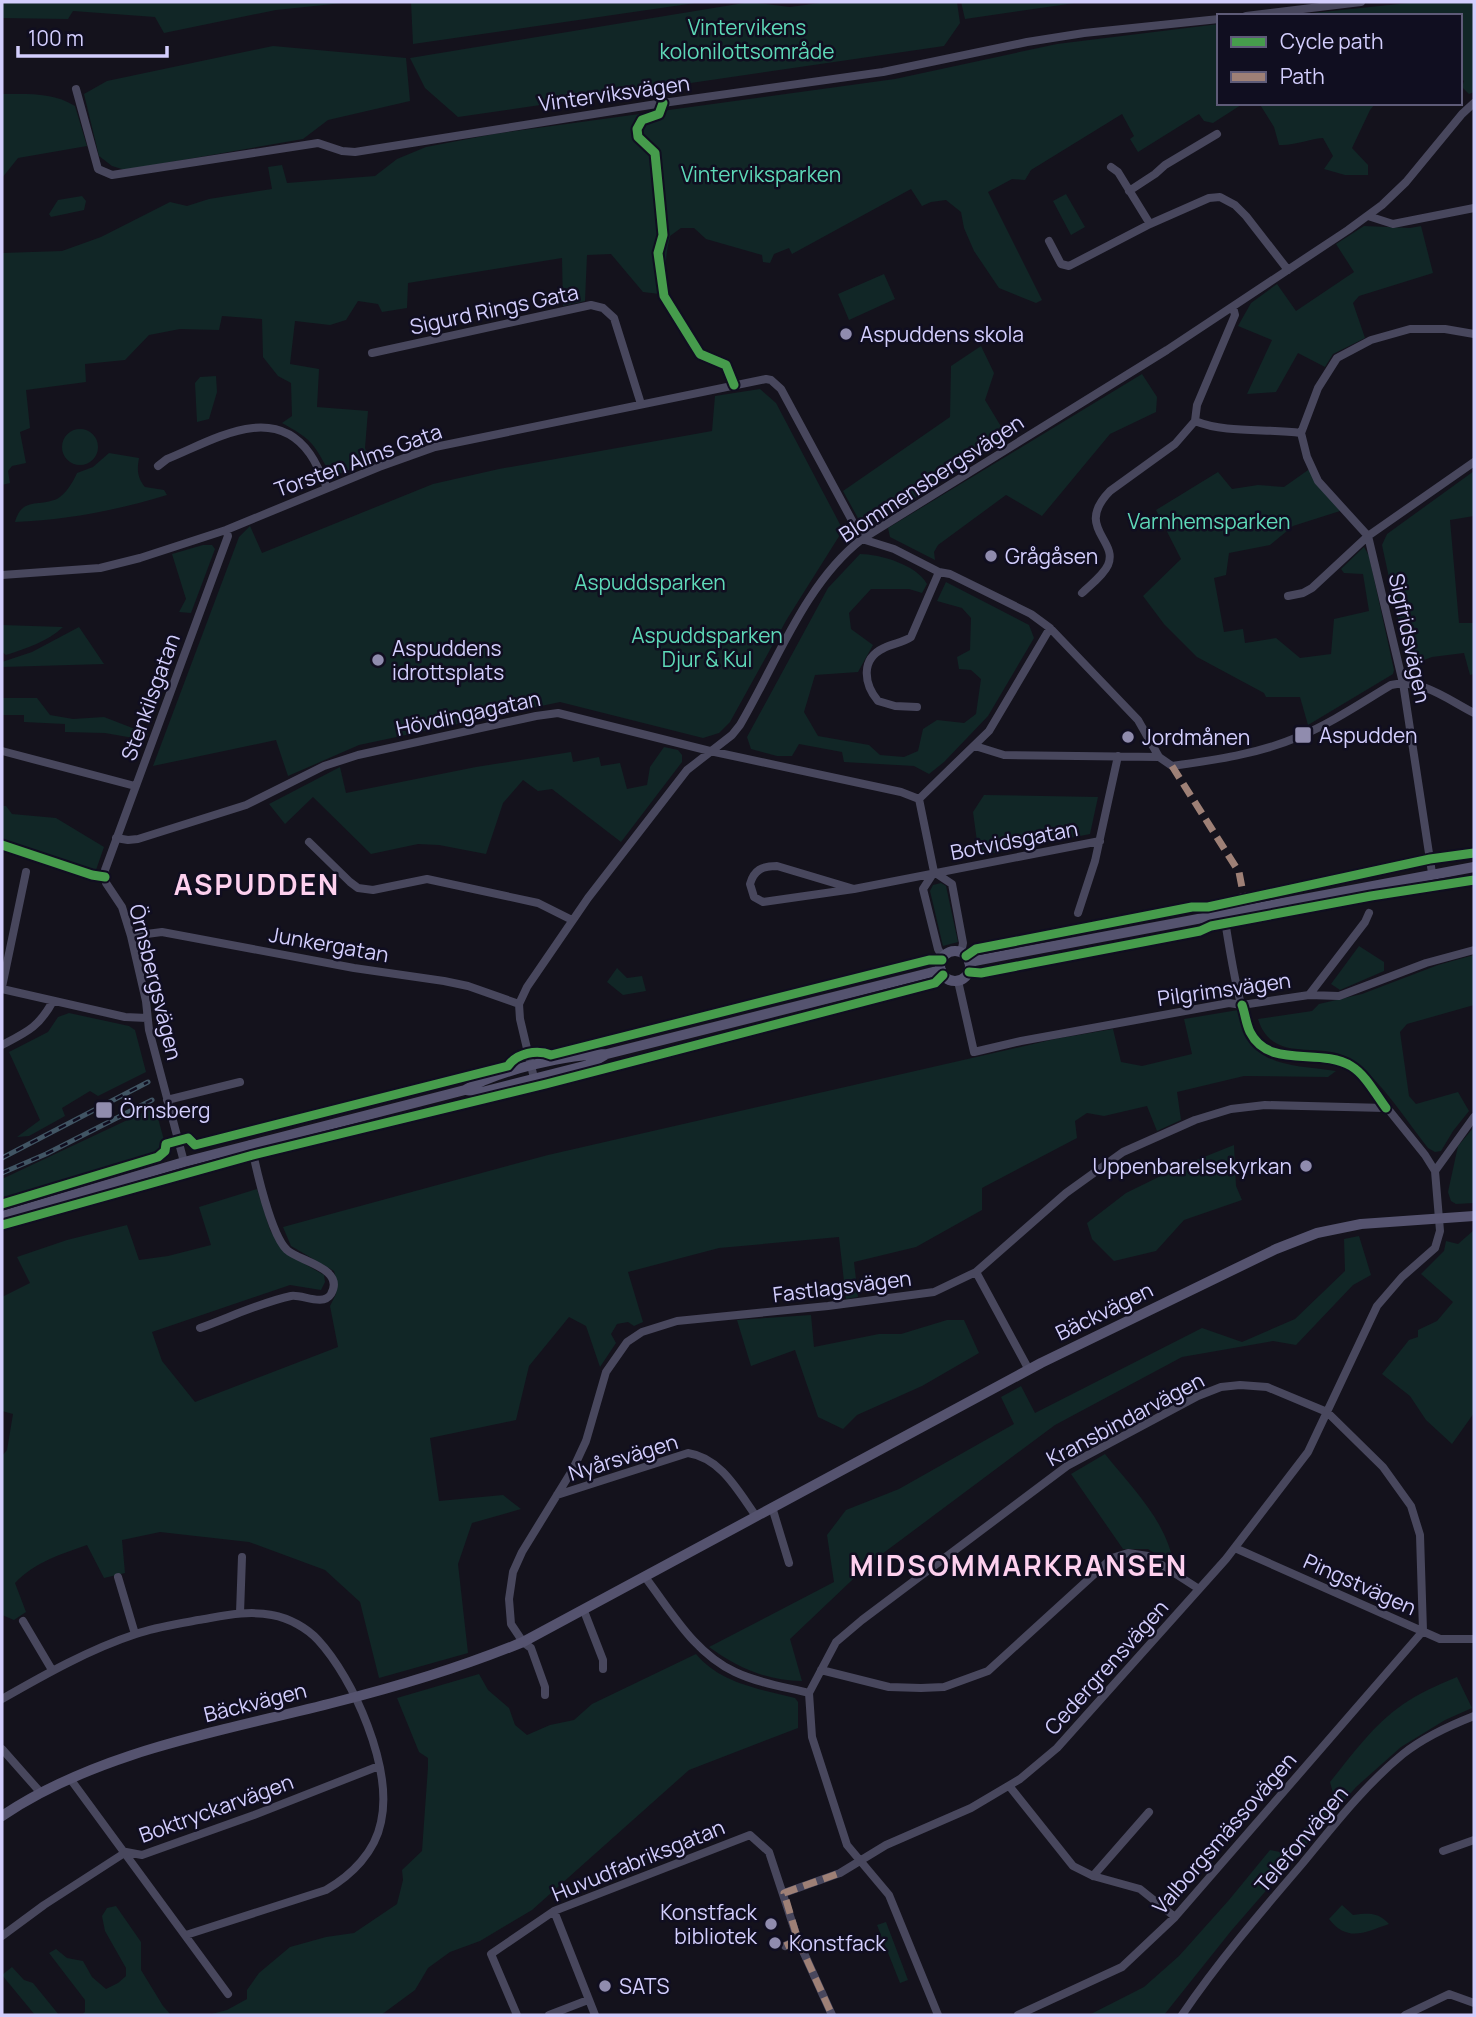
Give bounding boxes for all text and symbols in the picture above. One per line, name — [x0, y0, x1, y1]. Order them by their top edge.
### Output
park label: Vintervikens kolonilottsområde — [659, 13, 835, 65]
scale bar — [18, 14, 166, 58]
legend — [1217, 14, 1462, 105]
text: 100 m — [28, 24, 84, 52]
text: Cycle path — [1280, 27, 1383, 55]
text: Path — [1280, 62, 1325, 90]
street label: Vinterviksvägen — [537, 69, 691, 117]
park label: Vinterviksparken — [681, 160, 841, 188]
street label: Sigurd Rings Gata — [407, 277, 581, 341]
place label: Aspuddens skola — [860, 320, 1024, 348]
marker: Aspuddens skola — [838, 326, 854, 342]
street label: Blommensbergsvägen — [833, 408, 1029, 548]
street label: Torsten Alms Gata — [271, 417, 445, 503]
park label: Varnhemsparken — [1127, 507, 1291, 535]
place label: Grågåsen — [1005, 542, 1098, 570]
marker: Grågåsen — [983, 548, 999, 564]
park label: Aspuddsparken — [574, 568, 726, 596]
street label: Sigfridsvägen — [1383, 571, 1437, 705]
park label: Aspuddsparken Djur & Kul — [631, 621, 783, 673]
street label: Stenkilsgatan — [114, 630, 186, 764]
place label: Aspuddens idrottsplats — [392, 634, 504, 686]
marker: Aspuddens idrottsplats — [370, 652, 386, 668]
street label: Hövdingagatan — [393, 684, 543, 742]
place label: Aspudden — [1319, 721, 1418, 749]
place label: Jordmånen — [1142, 723, 1250, 751]
marker: Aspudden — [1293, 725, 1313, 745]
marker: Jordmånen — [1120, 729, 1136, 745]
street label: Botvidsgatan — [948, 814, 1080, 866]
district label: ASPUDDEN — [174, 865, 340, 903]
street label: Örnsbergsvägen — [123, 901, 189, 1063]
street label: Junkergatan — [267, 920, 391, 968]
street label: Pilgrimsvägen — [1156, 966, 1292, 1012]
place label: Örnsberg — [120, 1096, 211, 1124]
marker: Örnsberg — [94, 1100, 114, 1120]
place label: Uppenbarelsekyrkan — [1092, 1152, 1292, 1180]
marker: Uppenbarelsekyrkan — [1298, 1158, 1314, 1174]
street label: Fastlagsvägen — [771, 1264, 913, 1308]
street label: Bäckvägen — [1051, 1275, 1157, 1347]
street label: Kransbindarvägen — [1041, 1366, 1209, 1472]
street label: Nyårsvägen — [565, 1427, 681, 1487]
district label: MIDSOMMARKRANSEN — [850, 1546, 1188, 1584]
street label: Pingstvägen — [1299, 1547, 1421, 1621]
street label: Cedergrensvägen — [1038, 1594, 1174, 1740]
street label: Bäckvägen — [201, 1676, 309, 1728]
street label: Valborgsmässovägen — [1146, 1746, 1302, 1920]
street label: Boktryckarvägen — [135, 1767, 297, 1849]
street label: Telefonvägen — [1248, 1780, 1354, 1898]
street label: Huvudfabriksgatan — [547, 1813, 729, 1907]
place label: Konstfack bibliotek — [660, 1898, 758, 1950]
marker: Konstfack bibliotek — [763, 1916, 779, 1932]
place label: Konstfack — [789, 1929, 886, 1957]
marker: Konstfack — [767, 1935, 783, 1951]
place label: SATS — [619, 1972, 670, 2000]
marker: SATS — [597, 1978, 613, 1994]

